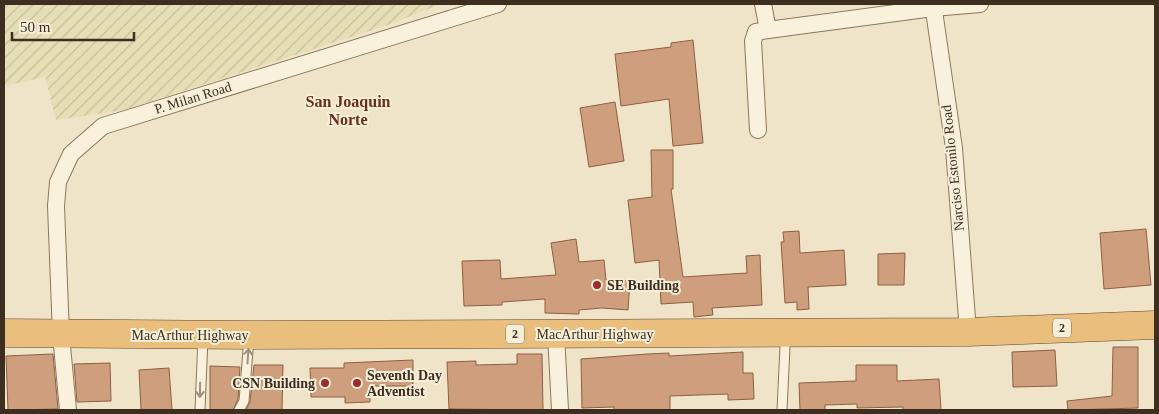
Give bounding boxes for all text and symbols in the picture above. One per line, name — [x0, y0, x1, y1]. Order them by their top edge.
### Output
scale bar — [12, 10, 135, 42]
text: 50 m — [20, 19, 51, 35]
street label: P. Milan Road — [153, 79, 233, 117]
district label: San Joaquin Norte — [306, 93, 391, 128]
street label: Narciso Estonilo Road — [939, 104, 967, 232]
place label: SE Building — [607, 278, 679, 293]
marker: SE Building — [591, 279, 603, 291]
road number: 2 — [1053, 318, 1071, 338]
road number: 2 — [506, 324, 524, 344]
street label: MacArthur Highway — [536, 327, 654, 342]
street label: MacArthur Highway — [131, 328, 249, 343]
one-way arrow — [243, 348, 253, 364]
place label: Seventh Day Adventist — [367, 368, 442, 399]
place label: CSN Building — [232, 376, 315, 391]
marker: CSN Building — [319, 377, 331, 389]
marker: Seventh Day Adventist — [351, 377, 363, 389]
one-way arrow — [195, 381, 205, 397]

